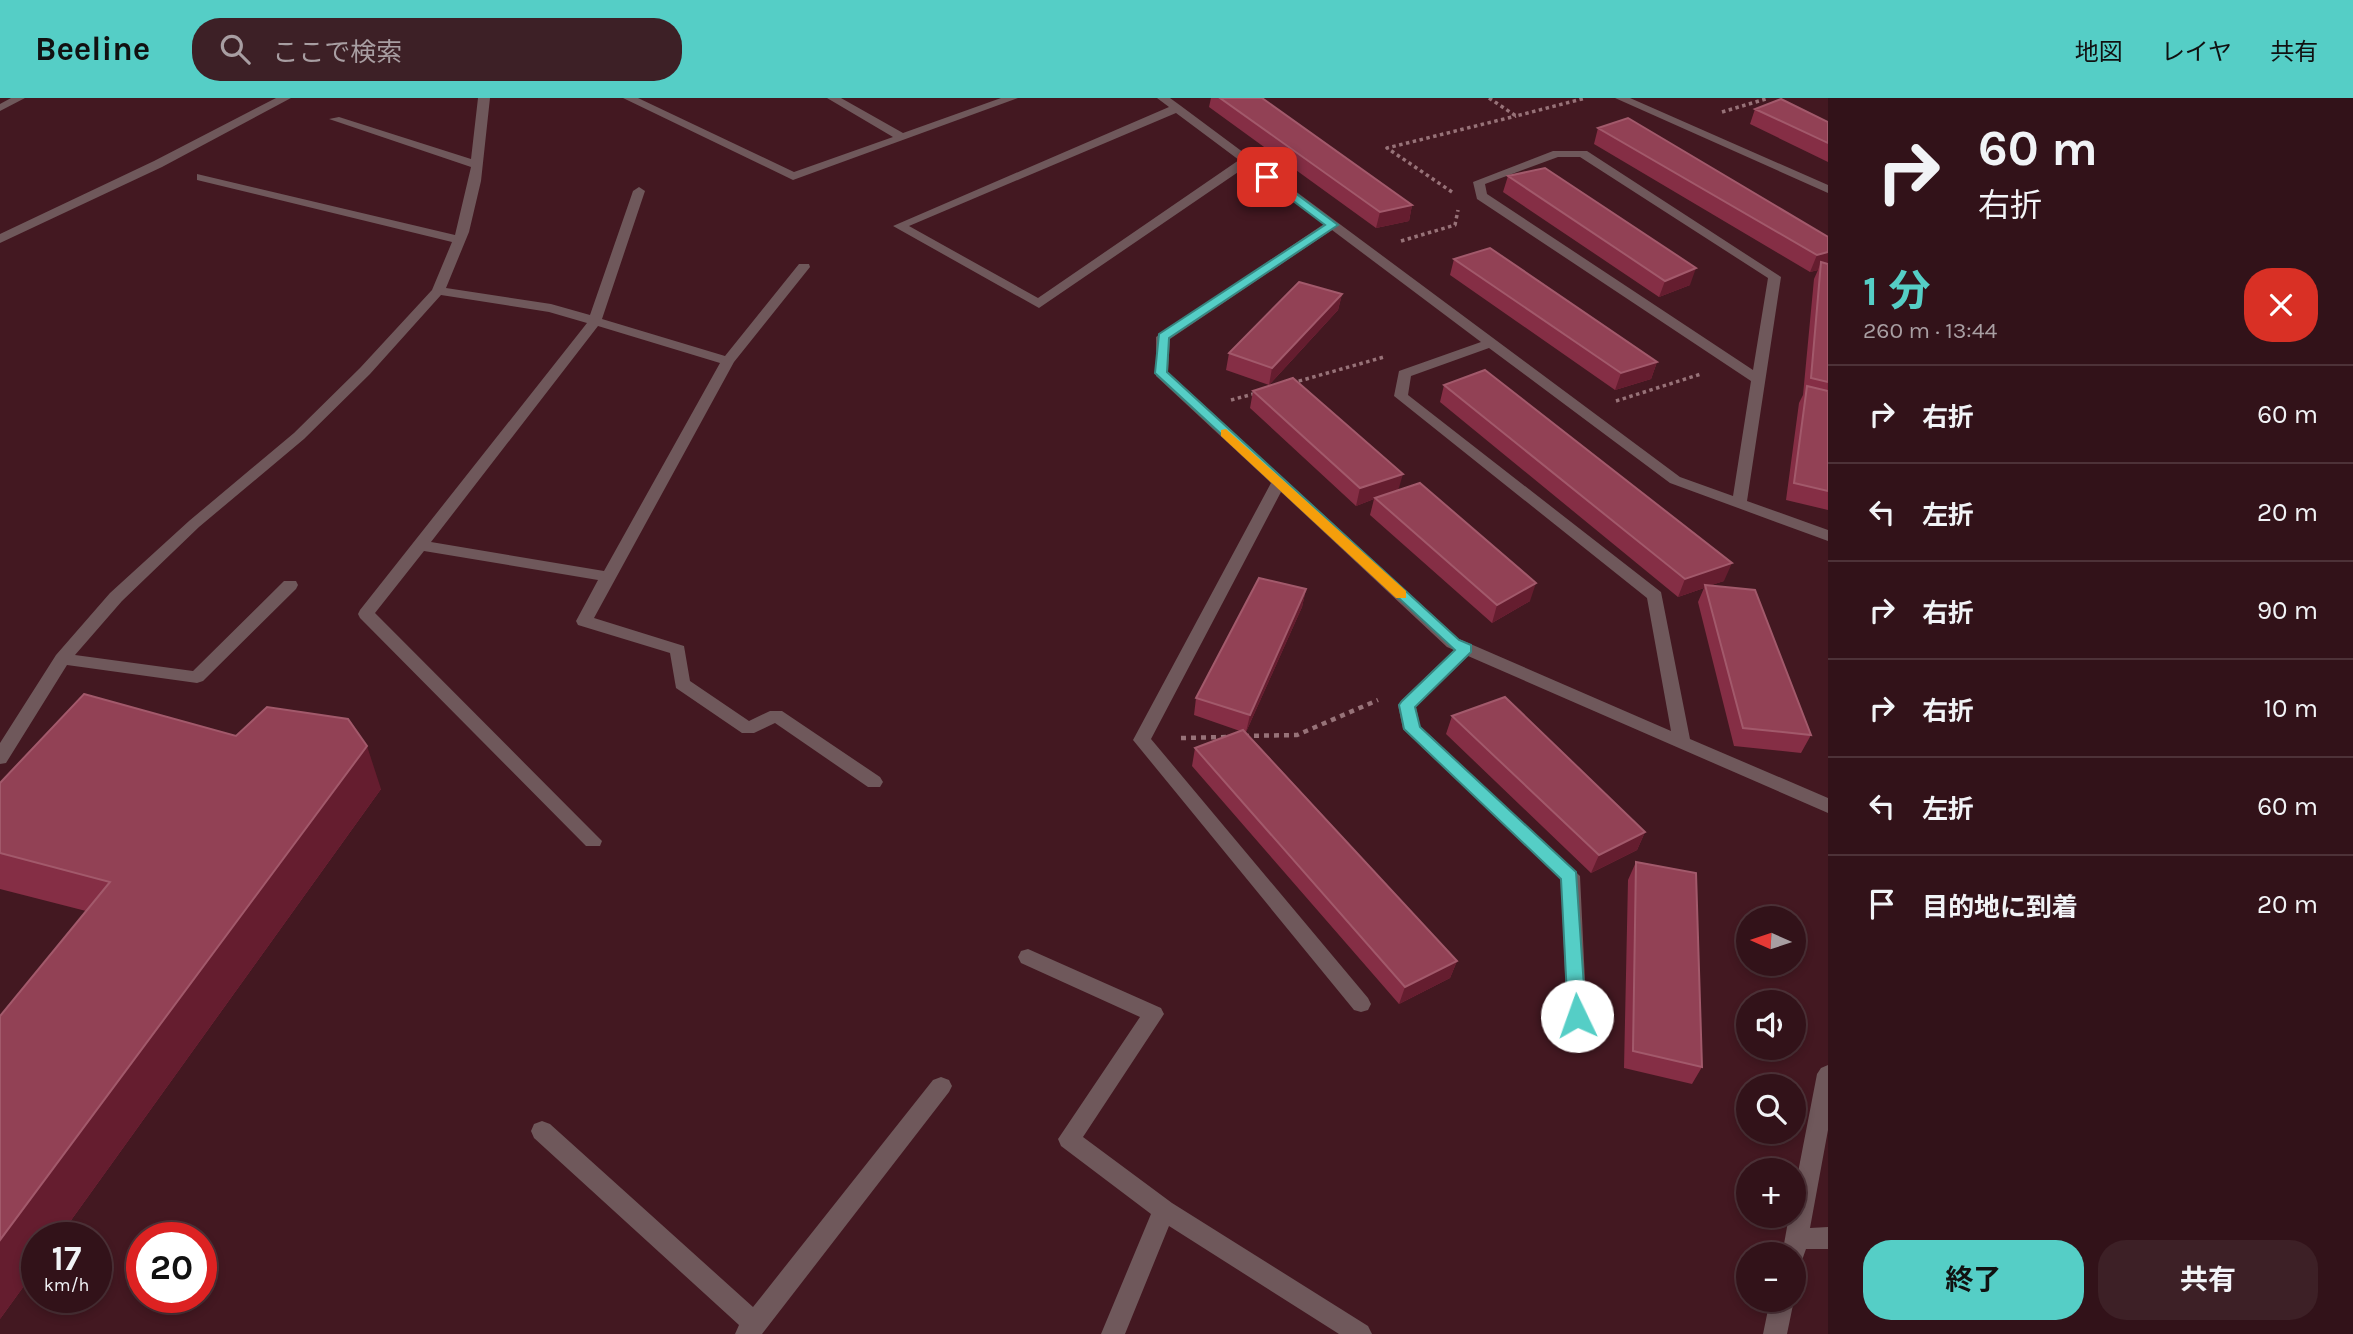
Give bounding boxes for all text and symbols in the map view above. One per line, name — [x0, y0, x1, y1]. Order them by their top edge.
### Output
search box — [192, 18, 682, 81]
text: Beeline — [35, 30, 150, 68]
icon: search — [216, 30, 254, 68]
text: ここで検索 — [272, 37, 402, 68]
text: 地図 — [2075, 38, 2123, 66]
text: レイヤ — [2161, 38, 2232, 66]
text: 共有 — [2270, 38, 2318, 66]
text: 60 m — [1978, 120, 2098, 177]
icon: right — [1863, 126, 1954, 217]
pin — [1237, 147, 1297, 207]
icon: arrive — [1248, 158, 1286, 196]
text: 右折 — [1978, 187, 2042, 224]
text: 1 分 — [1863, 266, 1931, 316]
button: close — [2244, 268, 2318, 342]
text: 260 m · 13:44 — [1863, 317, 1997, 344]
icon: right — [1863, 395, 1901, 433]
text: 60 m — [2257, 399, 2318, 430]
text: 右折 — [1922, 402, 1974, 433]
icon: left — [1863, 493, 1901, 531]
text: 20 m — [2257, 497, 2318, 528]
text: 左折 — [1922, 500, 1974, 531]
icon: right — [1863, 591, 1901, 629]
text: 90 m — [2257, 595, 2318, 626]
text: 右折 — [1922, 598, 1974, 629]
icon: right — [1863, 689, 1901, 727]
text: 10 m — [2263, 693, 2318, 724]
text: 右折 — [1922, 696, 1974, 727]
icon: left — [1863, 787, 1901, 825]
text: 60 m — [2257, 791, 2318, 822]
text: 左折 — [1922, 794, 1974, 825]
icon: arrive — [1863, 885, 1901, 923]
text: 20 m — [2257, 889, 2318, 920]
text: 目的地に到着 — [1922, 892, 2078, 923]
north arrow — [1736, 906, 1806, 976]
map controls — [1736, 906, 1806, 1312]
position arrow — [1540, 979, 1614, 1053]
button: sound — [1736, 990, 1806, 1060]
button: search — [1736, 1074, 1806, 1144]
button: + — [1736, 1158, 1806, 1228]
speed limit sign: 20 — [126, 1222, 217, 1313]
text: 17 — [52, 1238, 81, 1279]
button: 終了 — [1863, 1240, 2084, 1320]
button: 共有 — [2098, 1240, 2318, 1320]
button: − — [1736, 1242, 1806, 1312]
text: km/h — [44, 1274, 89, 1296]

